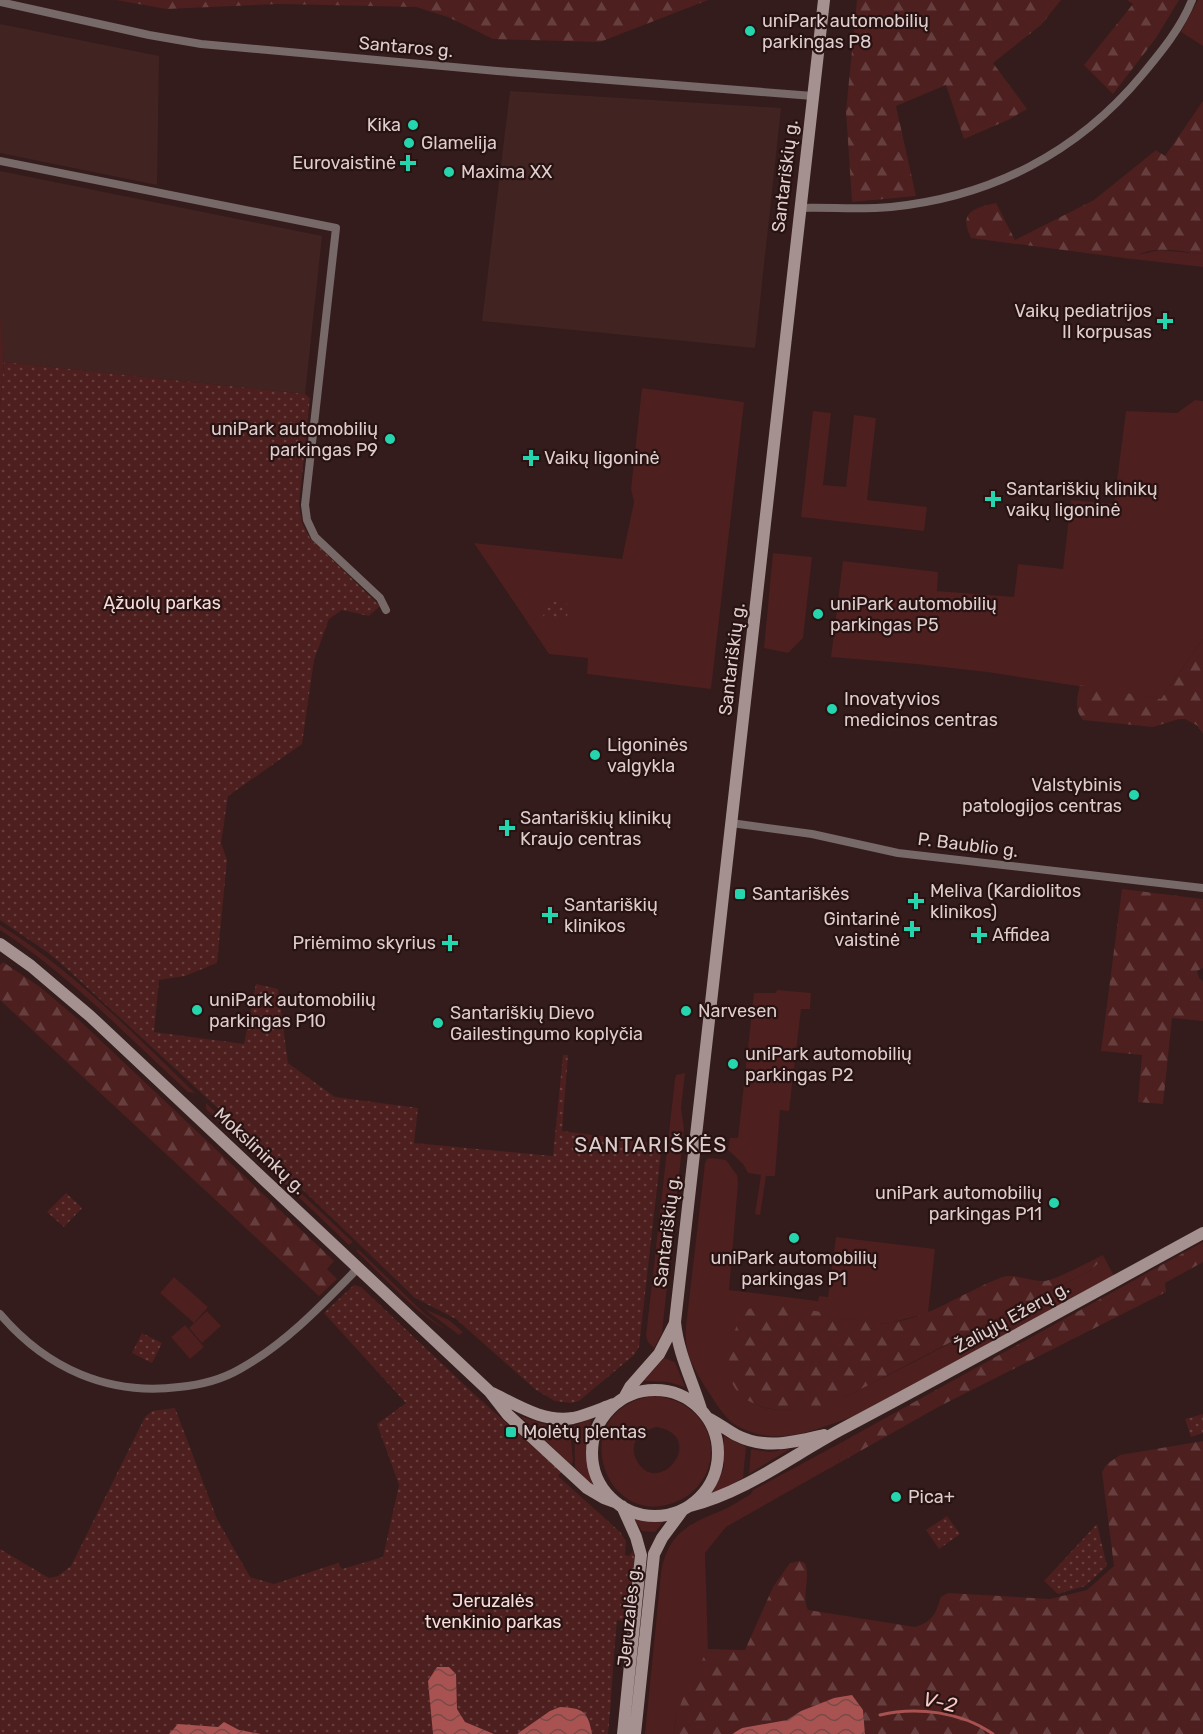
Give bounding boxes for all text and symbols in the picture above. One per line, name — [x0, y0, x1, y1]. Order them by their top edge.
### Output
place label: uniPark automobilių parkingas P8 — [762, 10, 929, 53]
marker: uniPark automobilių parkingas P8 — [743, 24, 757, 38]
street label: Santaros g. — [358, 32, 454, 62]
place label: Kika — [367, 114, 401, 136]
marker: Kika — [406, 118, 420, 132]
street label: Santariškių g. — [767, 118, 803, 234]
place label: Glamelija — [421, 132, 497, 154]
marker: Glamelija — [402, 136, 416, 150]
place label: Eurovaistinė — [292, 152, 396, 174]
marker: Eurovaistinė — [401, 156, 415, 170]
place label: Maxima XX — [461, 161, 552, 183]
marker: Maxima XX — [442, 165, 456, 179]
place label: Vaikų pediatrijos II korpusas — [1014, 300, 1152, 343]
marker: Vaikų pediatrijos II korpusas — [1156, 312, 1174, 330]
place label: uniPark automobilių parkingas P9 — [211, 418, 378, 461]
marker: uniPark automobilių parkingas P9 — [383, 432, 397, 446]
place label: Vaikų ligoninė — [544, 447, 660, 469]
marker: Vaikų ligoninė — [522, 449, 540, 467]
place label: Santariškių klinikų vaikų ligoninė — [1006, 478, 1158, 521]
marker: Santariškių klinikų vaikų ligoninė — [984, 490, 1002, 508]
park label: Ąžuolų parkas — [103, 592, 221, 614]
place label: uniPark automobilių parkingas P5 — [830, 593, 997, 636]
street label: Santariškių g. — [714, 601, 750, 717]
marker: uniPark automobilių parkingas P5 — [811, 607, 825, 621]
place label: Inovatyvios medicinos centras — [844, 688, 998, 731]
marker: Inovatyvios medicinos centras — [825, 702, 839, 716]
place label: Ligoninės valgykla — [607, 734, 688, 777]
marker: Ligoninės valgykla — [588, 748, 602, 762]
place label: Valstybinis patologijos centras — [962, 774, 1122, 817]
marker: Valstybinis patologijos centras — [1127, 788, 1141, 802]
place label: Santariškių klinikų Kraujo centras — [520, 807, 672, 850]
marker: Santariškių klinikų Kraujo centras — [498, 819, 516, 837]
street label: P. Baublio g. — [916, 828, 1020, 862]
place label: Meliva (Kardiolitos klinikos) — [930, 880, 1081, 923]
place label: Santariškės — [752, 883, 849, 905]
marker: Santariškės — [733, 887, 747, 901]
marker: Meliva (Kardiolitos klinikos) — [907, 892, 925, 910]
place label: Santariškių klinikos — [564, 894, 658, 937]
marker: Santariškių klinikos — [541, 906, 559, 924]
place label: Gintarinė vaistinė — [823, 908, 900, 951]
marker: Gintarinė vaistinė — [905, 922, 919, 936]
place label: Affidea — [992, 924, 1050, 946]
marker: Affidea — [970, 926, 988, 944]
place label: Priėmimo skyrius — [292, 932, 436, 954]
marker: Priėmimo skyrius — [441, 934, 459, 952]
place label: uniPark automobilių parkingas P10 — [209, 989, 376, 1032]
place label: Narvesen — [698, 1000, 777, 1022]
place label: Santariškių Dievo Gailestingumo koplyčia — [450, 1002, 643, 1045]
marker: uniPark automobilių parkingas P10 — [190, 1003, 204, 1017]
marker: Narvesen — [679, 1004, 693, 1018]
marker: Santariškių Dievo Gailestingumo koplyčia — [431, 1016, 445, 1030]
place label: uniPark automobilių parkingas P2 — [745, 1043, 912, 1086]
marker: uniPark automobilių parkingas P2 — [726, 1057, 740, 1071]
street label: Mokslininkų g. — [209, 1103, 311, 1199]
district label: SANTARIŠKĖS — [574, 1132, 728, 1157]
street label: Santariškių g. — [649, 1173, 685, 1289]
place label: uniPark automobilių parkingas P11 — [875, 1182, 1042, 1225]
marker: uniPark automobilių parkingas P11 — [1047, 1196, 1061, 1210]
marker: uniPark automobilių parkingas P1 — [787, 1231, 801, 1245]
place label: uniPark automobilių parkingas P1 — [711, 1247, 877, 1290]
street label: Žaliųjų Ežerų g. — [951, 1276, 1073, 1358]
place label: Molėtų plentas — [523, 1421, 646, 1443]
marker: Molėtų plentas — [504, 1425, 518, 1439]
place label: Pica+ — [908, 1486, 955, 1508]
marker: Pica+ — [889, 1490, 903, 1504]
street label: Jeruzalės g. — [613, 1564, 645, 1668]
park label: Jeruzalės tvenkinio parkas — [424, 1590, 562, 1633]
water label: V-2 — [921, 1687, 959, 1717]

